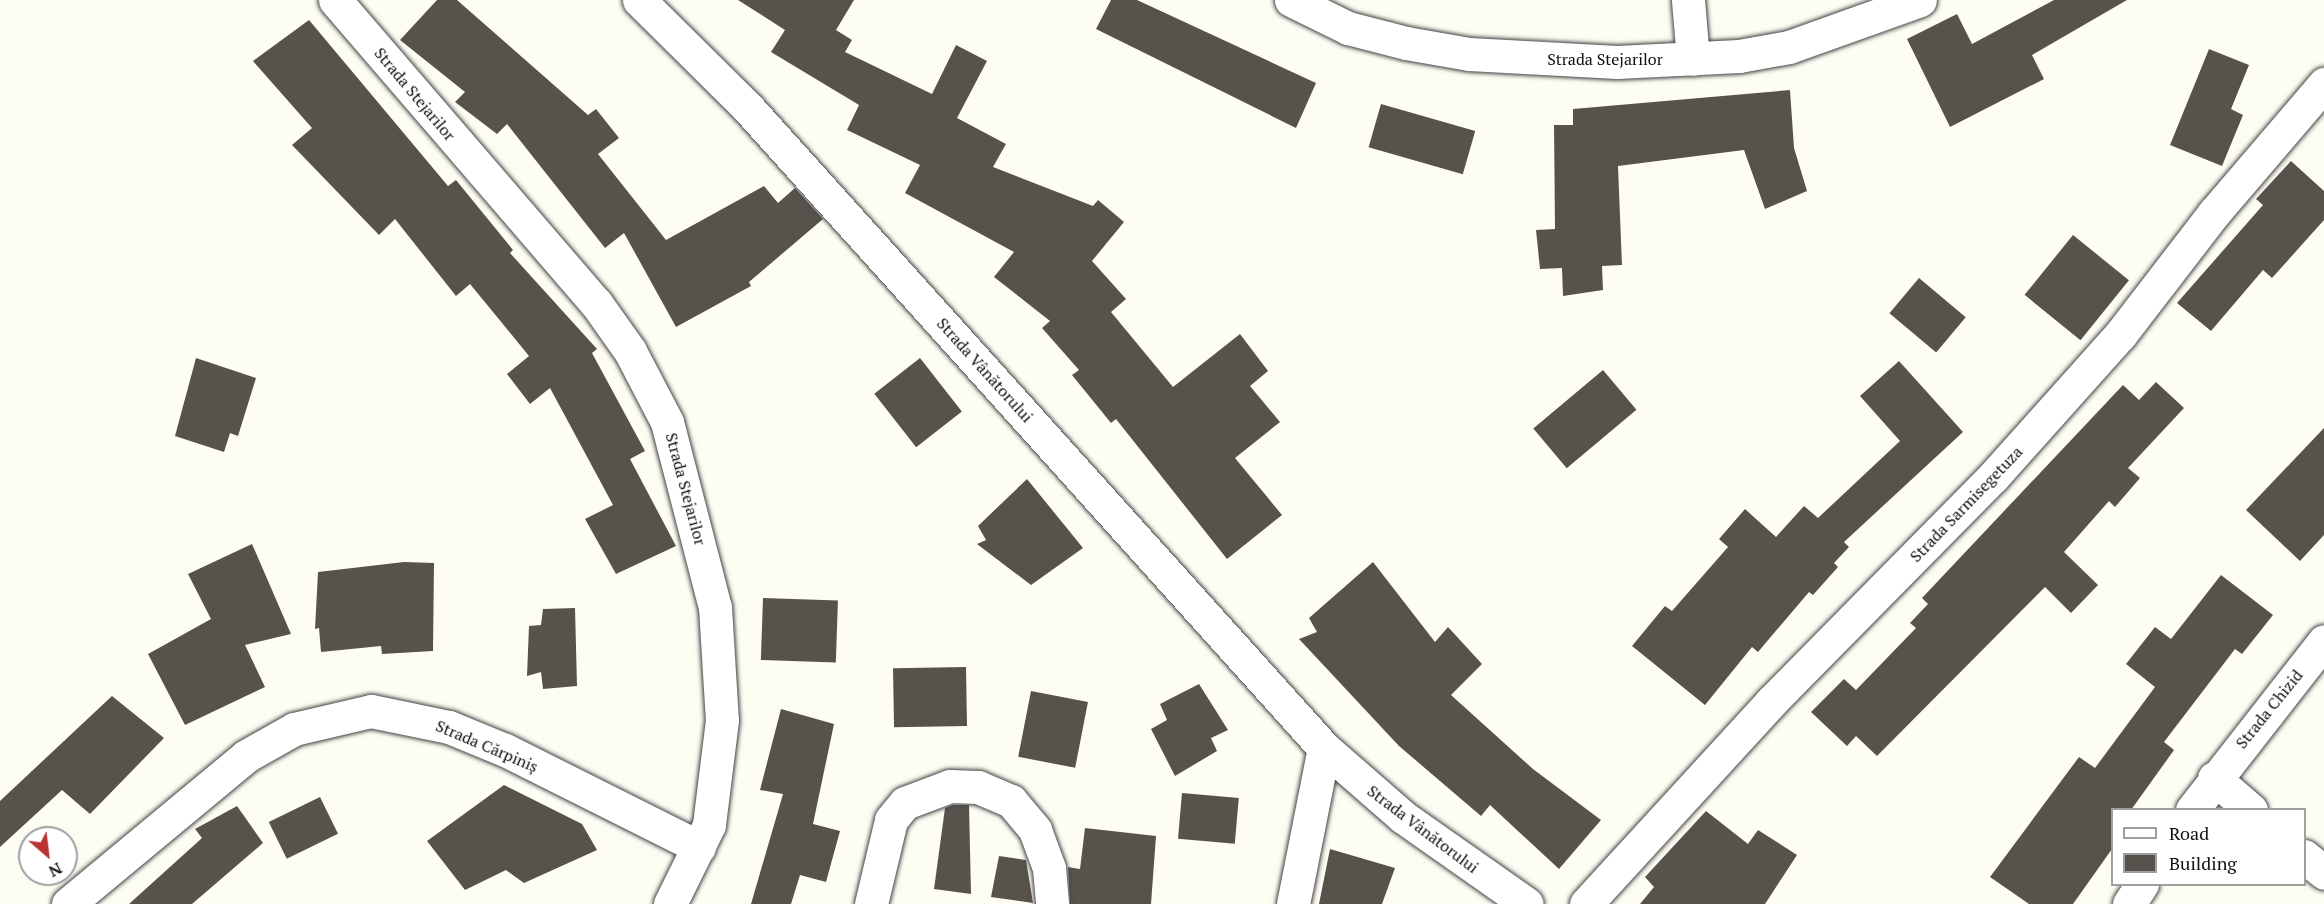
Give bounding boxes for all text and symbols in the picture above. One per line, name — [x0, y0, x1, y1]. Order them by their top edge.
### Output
street label: Strada Stejarilor — [370, 44, 460, 144]
street label: Strada Stejarilor — [1547, 49, 1663, 69]
street label: Strada Vânătorului — [933, 314, 1037, 426]
street label: Strada Stejarilor — [662, 431, 710, 547]
street label: Strada Sarmisegetuza — [1906, 442, 2026, 566]
street label: Strada Chizid — [2231, 666, 2307, 752]
street label: Strada Cărpiniș — [433, 716, 541, 776]
street label: Strada Vânătorului — [1364, 781, 1482, 877]
legend — [2111, 808, 2306, 886]
text: Road — [2169, 821, 2209, 845]
north arrow — [18, 826, 78, 886]
text: Building — [2169, 851, 2237, 875]
text: N — [45, 858, 66, 883]

